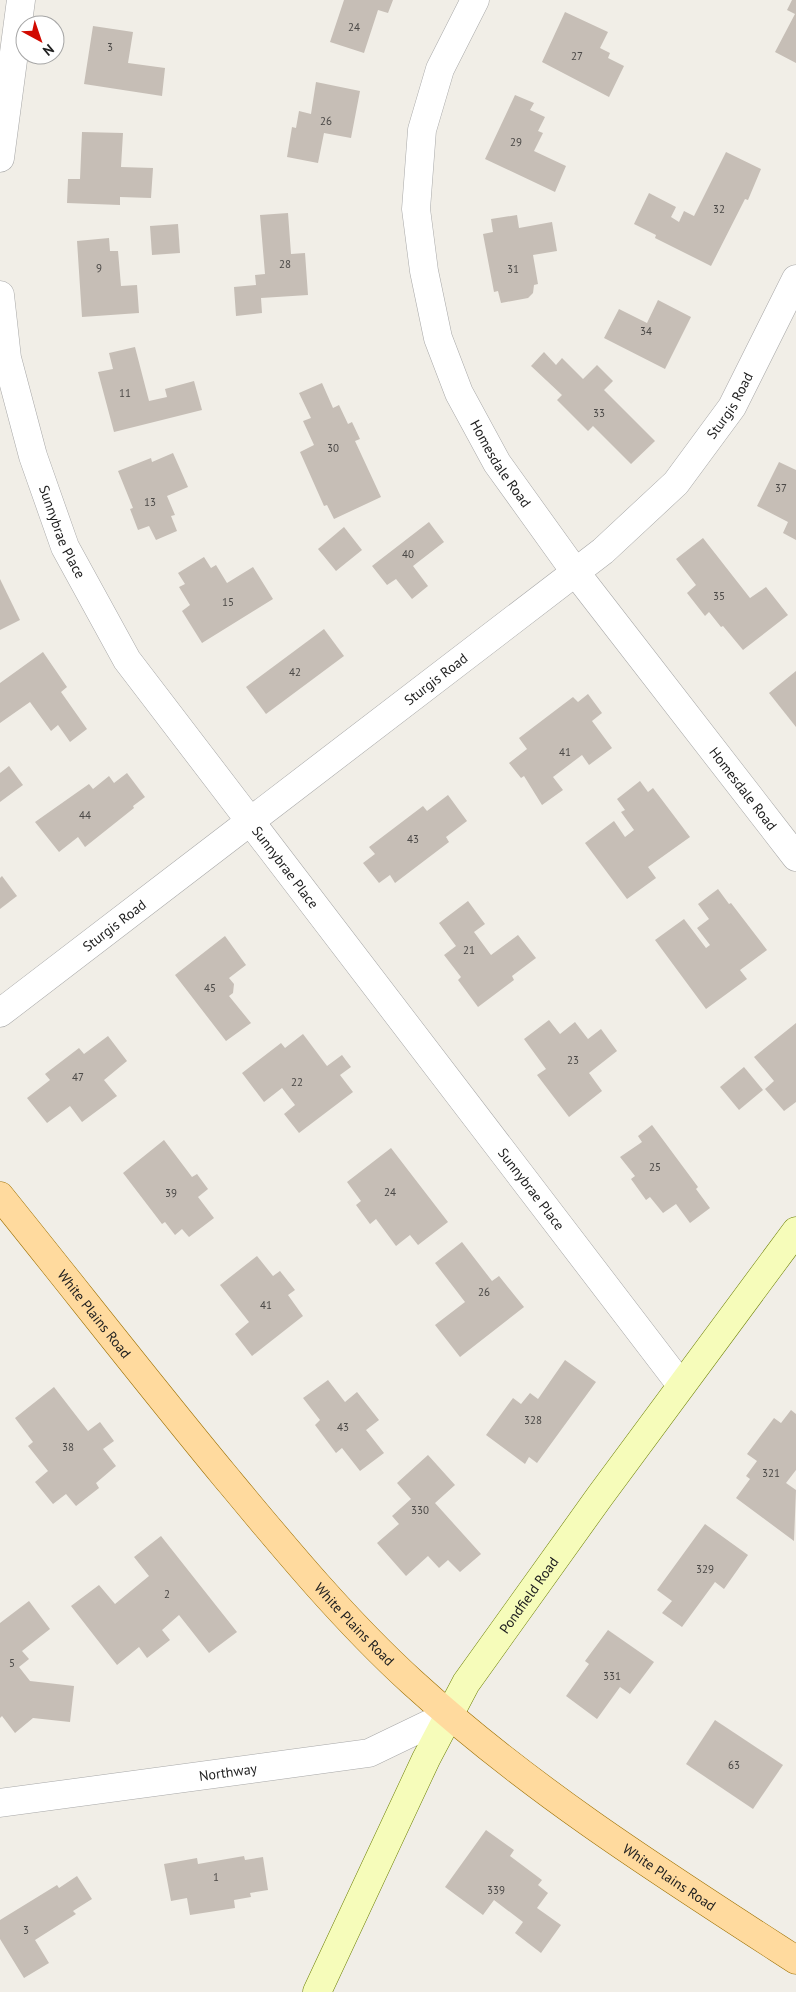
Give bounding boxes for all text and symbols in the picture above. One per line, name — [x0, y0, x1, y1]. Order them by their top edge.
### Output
north arrow — [15, 15, 65, 65]
house number: 24 — [348, 20, 360, 34]
text: N — [39, 40, 58, 60]
house number: 3 — [107, 40, 113, 54]
house number: 27 — [571, 49, 583, 63]
house number: 26 — [320, 114, 332, 128]
house number: 29 — [510, 135, 522, 149]
house number: 32 — [713, 202, 725, 216]
house number: 28 — [279, 257, 291, 271]
house number: 9 — [96, 261, 102, 275]
house number: 31 — [507, 262, 519, 276]
house number: 34 — [640, 324, 652, 338]
street label: Sturgis Road — [703, 369, 757, 442]
house number: 11 — [119, 386, 131, 400]
house number: 33 — [593, 406, 605, 420]
street label: Homesdale Road — [466, 417, 535, 511]
house number: 30 — [327, 441, 339, 455]
house number: 37 — [775, 481, 787, 495]
street label: Sunnybrae Place — [35, 483, 89, 581]
house number: 13 — [144, 495, 156, 509]
house number: 40 — [402, 547, 414, 561]
house number: 35 — [713, 589, 725, 603]
house number: 15 — [222, 595, 234, 609]
street label: Sturgis Road — [400, 649, 471, 709]
house number: 42 — [289, 665, 301, 679]
street label: Homesdale Road — [705, 743, 781, 834]
house number: 41 — [559, 745, 571, 759]
house number: 44 — [79, 808, 91, 822]
street label: Sunnybrae Place — [248, 822, 323, 912]
house number: 43 — [407, 832, 419, 846]
street label: Sturgis Road — [79, 895, 150, 955]
house number: 21 — [463, 943, 475, 957]
house number: 45 — [204, 981, 216, 995]
house number: 23 — [567, 1053, 579, 1067]
house number: 47 — [72, 1070, 84, 1084]
house number: 22 — [291, 1075, 303, 1089]
street label: Sunnybrae Place — [494, 1144, 569, 1234]
house number: 25 — [649, 1160, 661, 1174]
house number: 24 — [384, 1185, 396, 1199]
house number: 39 — [165, 1186, 177, 1200]
street label: White Plains Road — [54, 1266, 135, 1362]
house number: 26 — [478, 1285, 490, 1299]
house number: 41 — [260, 1298, 272, 1312]
house number: 328 — [524, 1413, 542, 1427]
house number: 43 — [337, 1420, 349, 1434]
house number: 38 — [62, 1440, 74, 1454]
house number: 321 — [762, 1466, 780, 1480]
house number: 330 — [411, 1503, 429, 1517]
street label: Pondfield Road — [495, 1554, 562, 1637]
house number: 329 — [696, 1562, 714, 1576]
street label: White Plains Road — [311, 1579, 398, 1670]
house number: 2 — [164, 1587, 170, 1601]
house number: 5 — [9, 1656, 15, 1670]
house number: 331 — [603, 1669, 621, 1683]
house number: 63 — [728, 1758, 740, 1772]
street label: Northway — [198, 1759, 258, 1785]
street label: White Plains Road — [619, 1840, 719, 1915]
house number: 1 — [213, 1870, 219, 1884]
house number: 339 — [487, 1883, 505, 1897]
house number: 3 — [23, 1923, 29, 1937]

